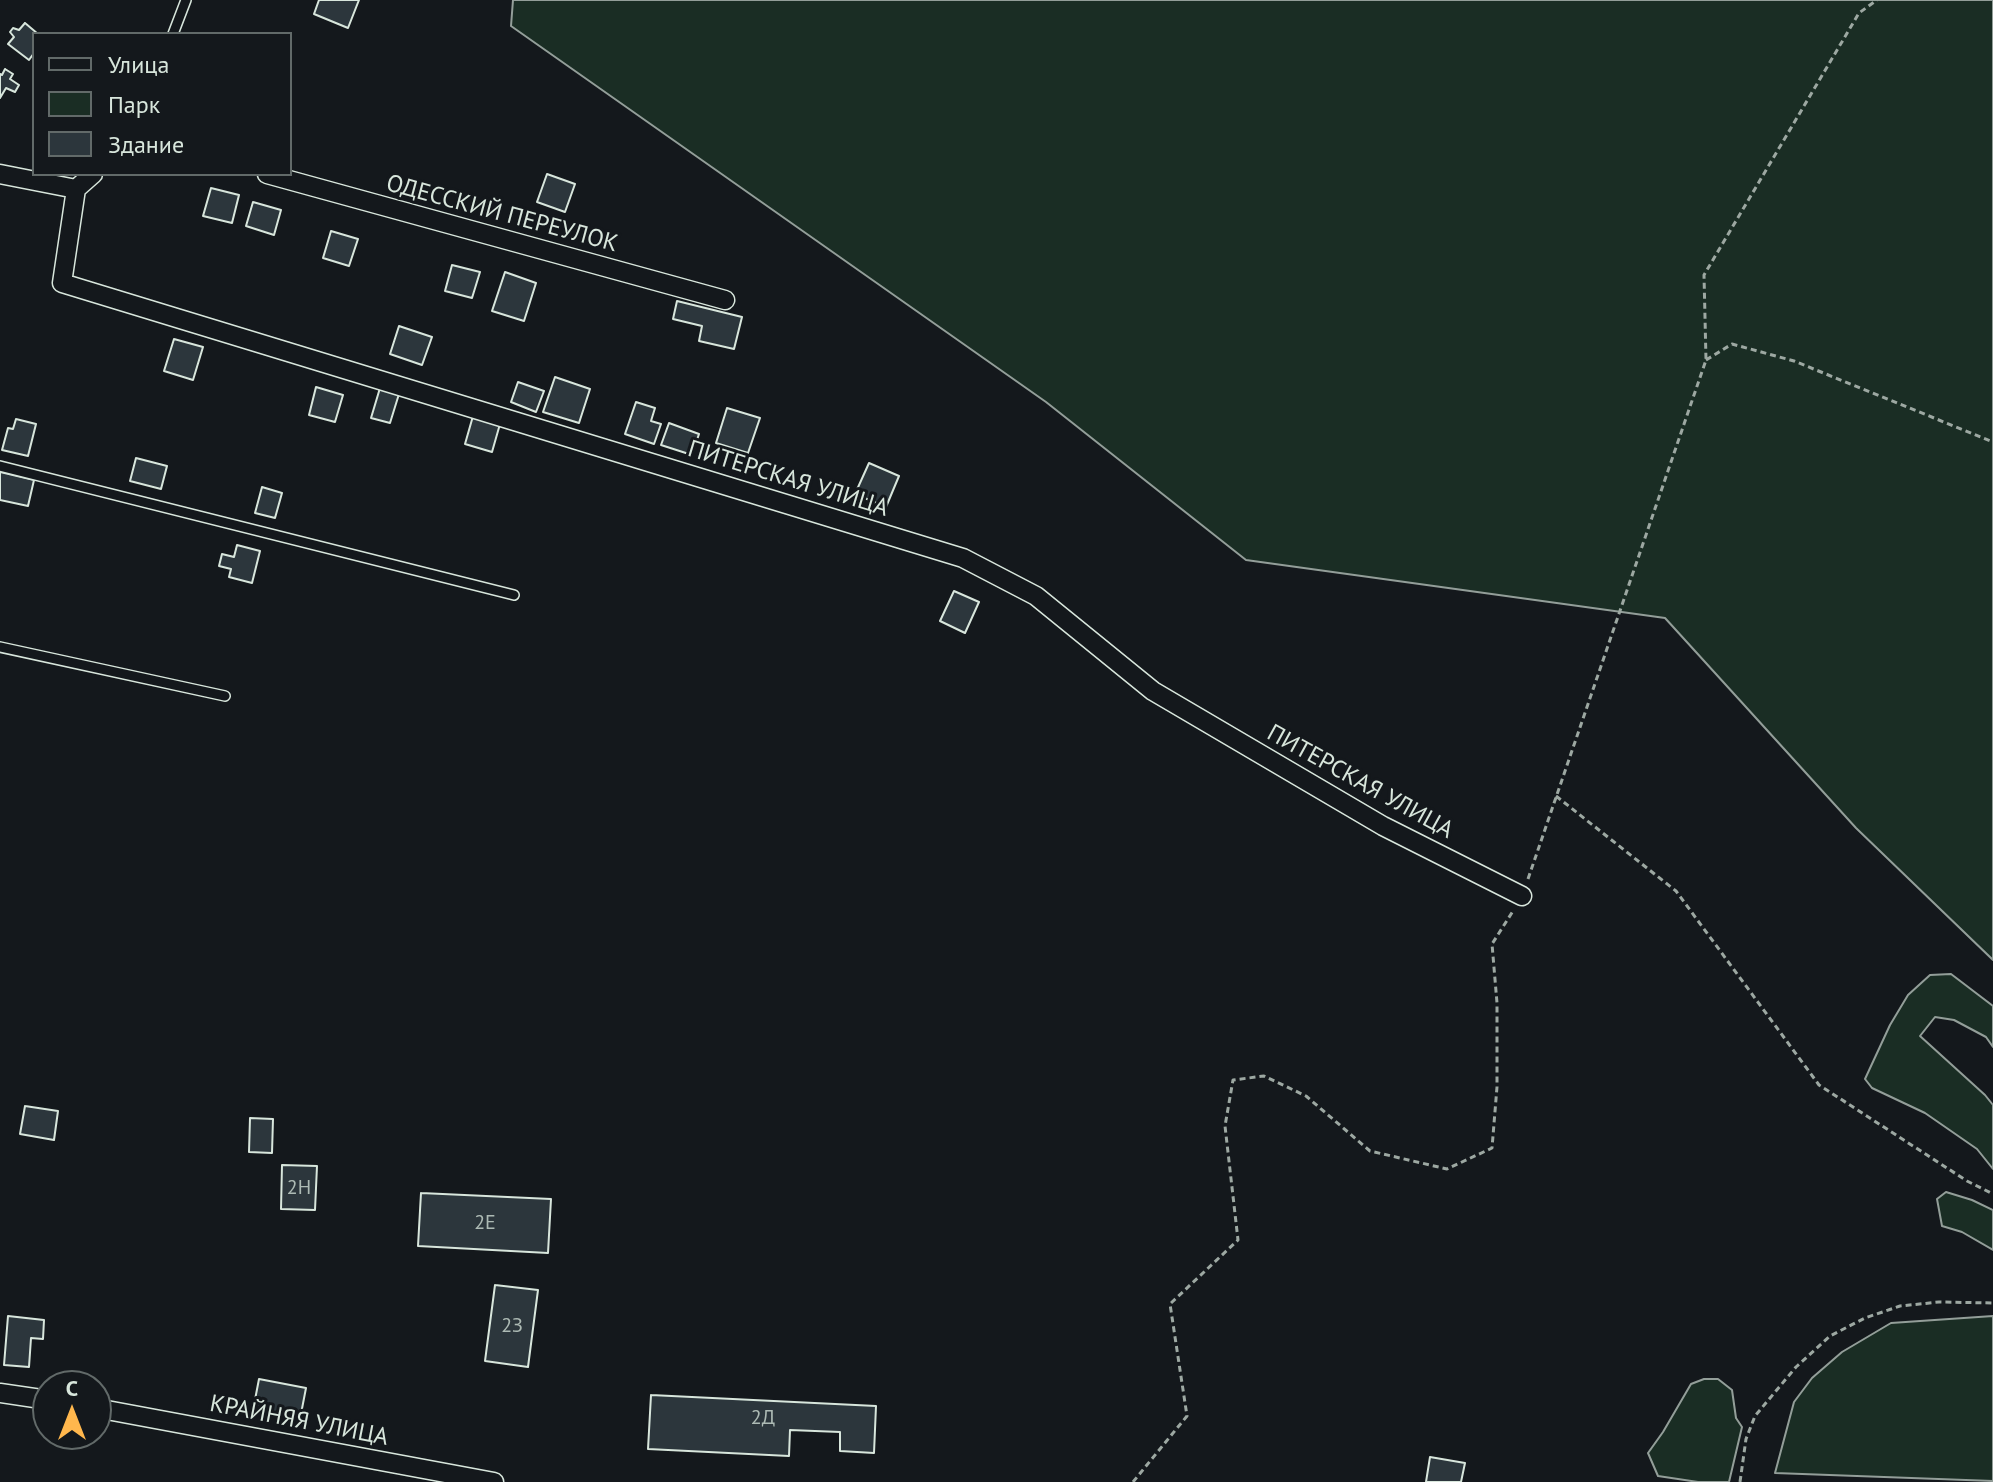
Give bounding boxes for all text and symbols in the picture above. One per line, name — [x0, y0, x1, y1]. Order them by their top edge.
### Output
legend — [32, 32, 292, 176]
text: Улица — [108, 49, 169, 80]
text: Парк — [108, 89, 160, 120]
text: Здание — [108, 129, 184, 160]
street label: ОДЕССКИЙ ПЕРЕУЛОК — [383, 169, 621, 259]
street label: ПИТЕРСКАЯ УЛИЦА — [684, 435, 892, 523]
street label: ПИТЕРСКАЯ УЛИЦА — [1262, 719, 1458, 845]
house number: 2Н — [287, 1176, 311, 1200]
house number: 2Е — [474, 1211, 496, 1235]
house number: 2З — [501, 1314, 523, 1338]
north arrow — [32, 1370, 112, 1450]
text: С — [66, 1374, 78, 1402]
street label: КРАЙНЯЯ УЛИЦА — [207, 1390, 391, 1452]
house number: 2Д — [751, 1406, 775, 1430]

